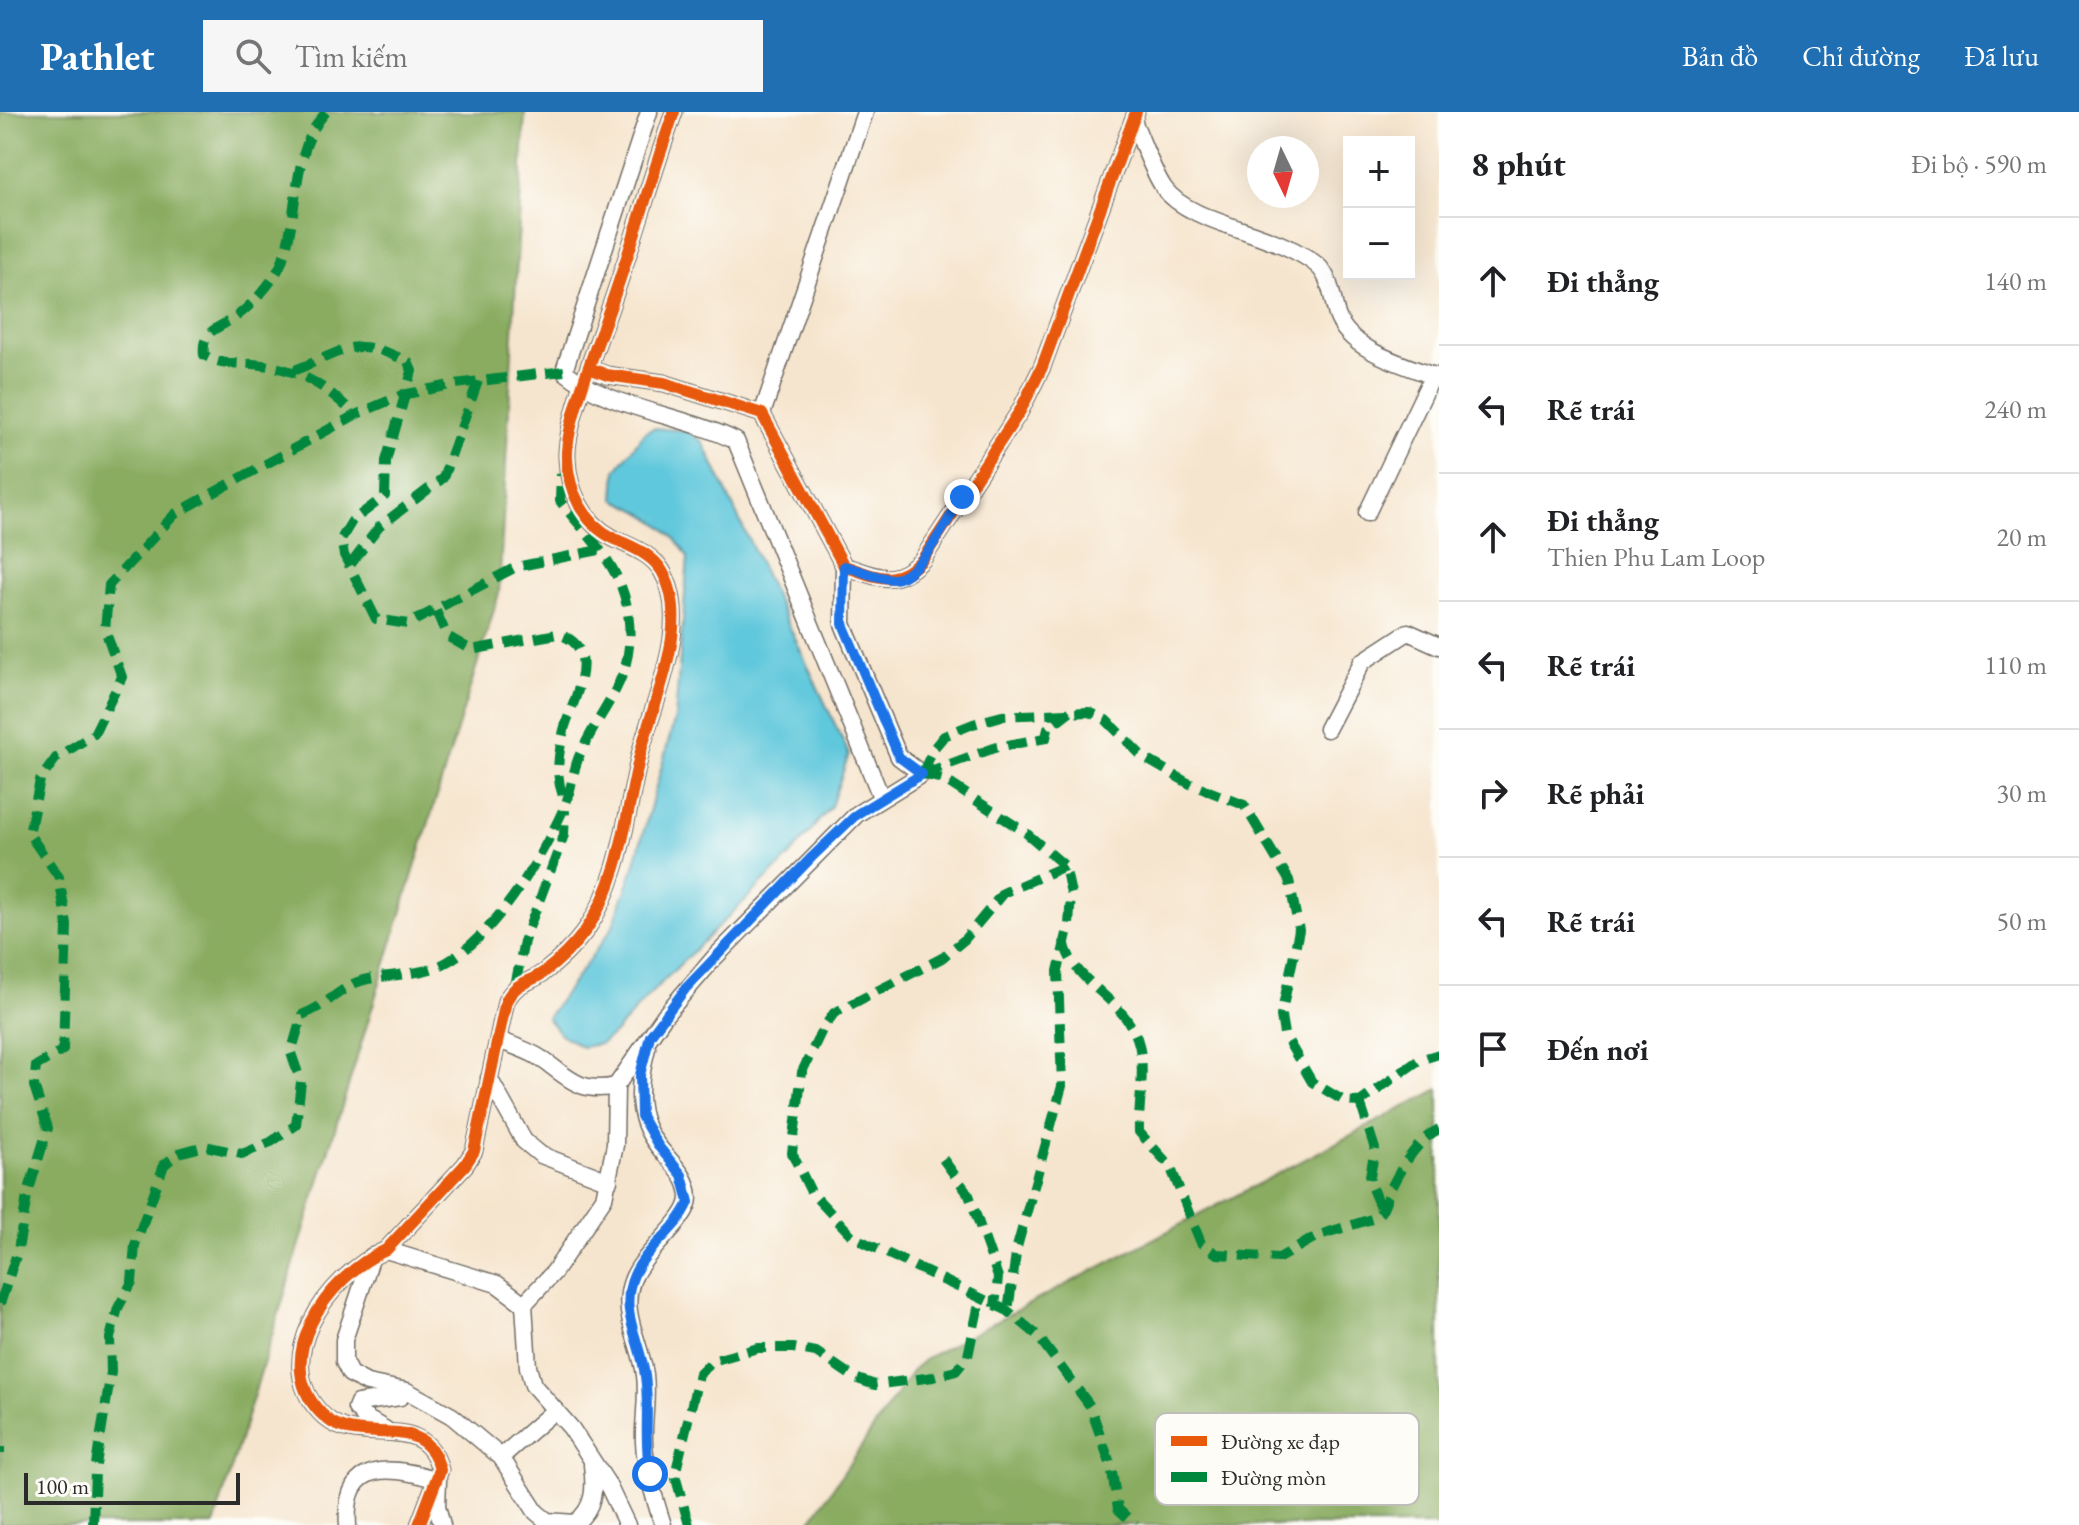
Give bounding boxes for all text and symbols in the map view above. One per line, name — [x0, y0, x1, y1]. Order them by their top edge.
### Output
search box — [203, 20, 763, 92]
text: Pathlet — [40, 32, 155, 81]
icon: search — [231, 34, 275, 78]
text: Tìm kiếm — [295, 37, 408, 76]
text: Bản đồ — [1682, 38, 1758, 74]
text: Chỉ đường — [1802, 38, 1920, 74]
text: Đã lưu — [1964, 38, 2039, 74]
north arrow — [1247, 136, 1319, 208]
map controls — [1343, 136, 1415, 280]
button: + — [1343, 136, 1415, 208]
text: 8 phút — [1471, 142, 1566, 186]
text: Đi bộ · 590 m — [1911, 147, 2047, 181]
button: − — [1343, 208, 1415, 280]
icon: ahead — [1471, 259, 1515, 303]
text: Đi thẳng — [1547, 262, 1659, 301]
text: 140 m — [1984, 264, 2047, 298]
icon: left — [1471, 387, 1515, 431]
text: Rẽ trái — [1547, 390, 1635, 429]
text: 240 m — [1984, 392, 2047, 426]
route end — [944, 479, 980, 515]
text: Đi thẳng — [1547, 501, 1659, 540]
icon: ahead — [1471, 515, 1515, 559]
text: 20 m — [1997, 520, 2047, 554]
text: Thien Phu Lam Loop — [1547, 540, 1765, 574]
icon: left — [1471, 643, 1515, 687]
text: Rẽ trái — [1547, 646, 1635, 685]
text: 110 m — [1984, 648, 2047, 682]
icon: right — [1471, 771, 1515, 815]
text: Rẽ phải — [1547, 774, 1644, 813]
text: 30 m — [1997, 776, 2047, 810]
icon: left — [1471, 899, 1515, 943]
text: Rẽ trái — [1547, 902, 1635, 941]
text: 50 m — [1997, 904, 2047, 938]
icon: arrive — [1471, 1027, 1515, 1071]
text: Đến nơi — [1547, 1030, 1649, 1069]
legend — [1155, 1413, 1419, 1505]
text: Đường xe đạp — [1221, 1427, 1340, 1456]
route start — [632, 1456, 668, 1492]
text: Đường mòn — [1221, 1463, 1327, 1492]
scale bar — [24, 1469, 240, 1505]
text: 100 m — [36, 1472, 89, 1501]

